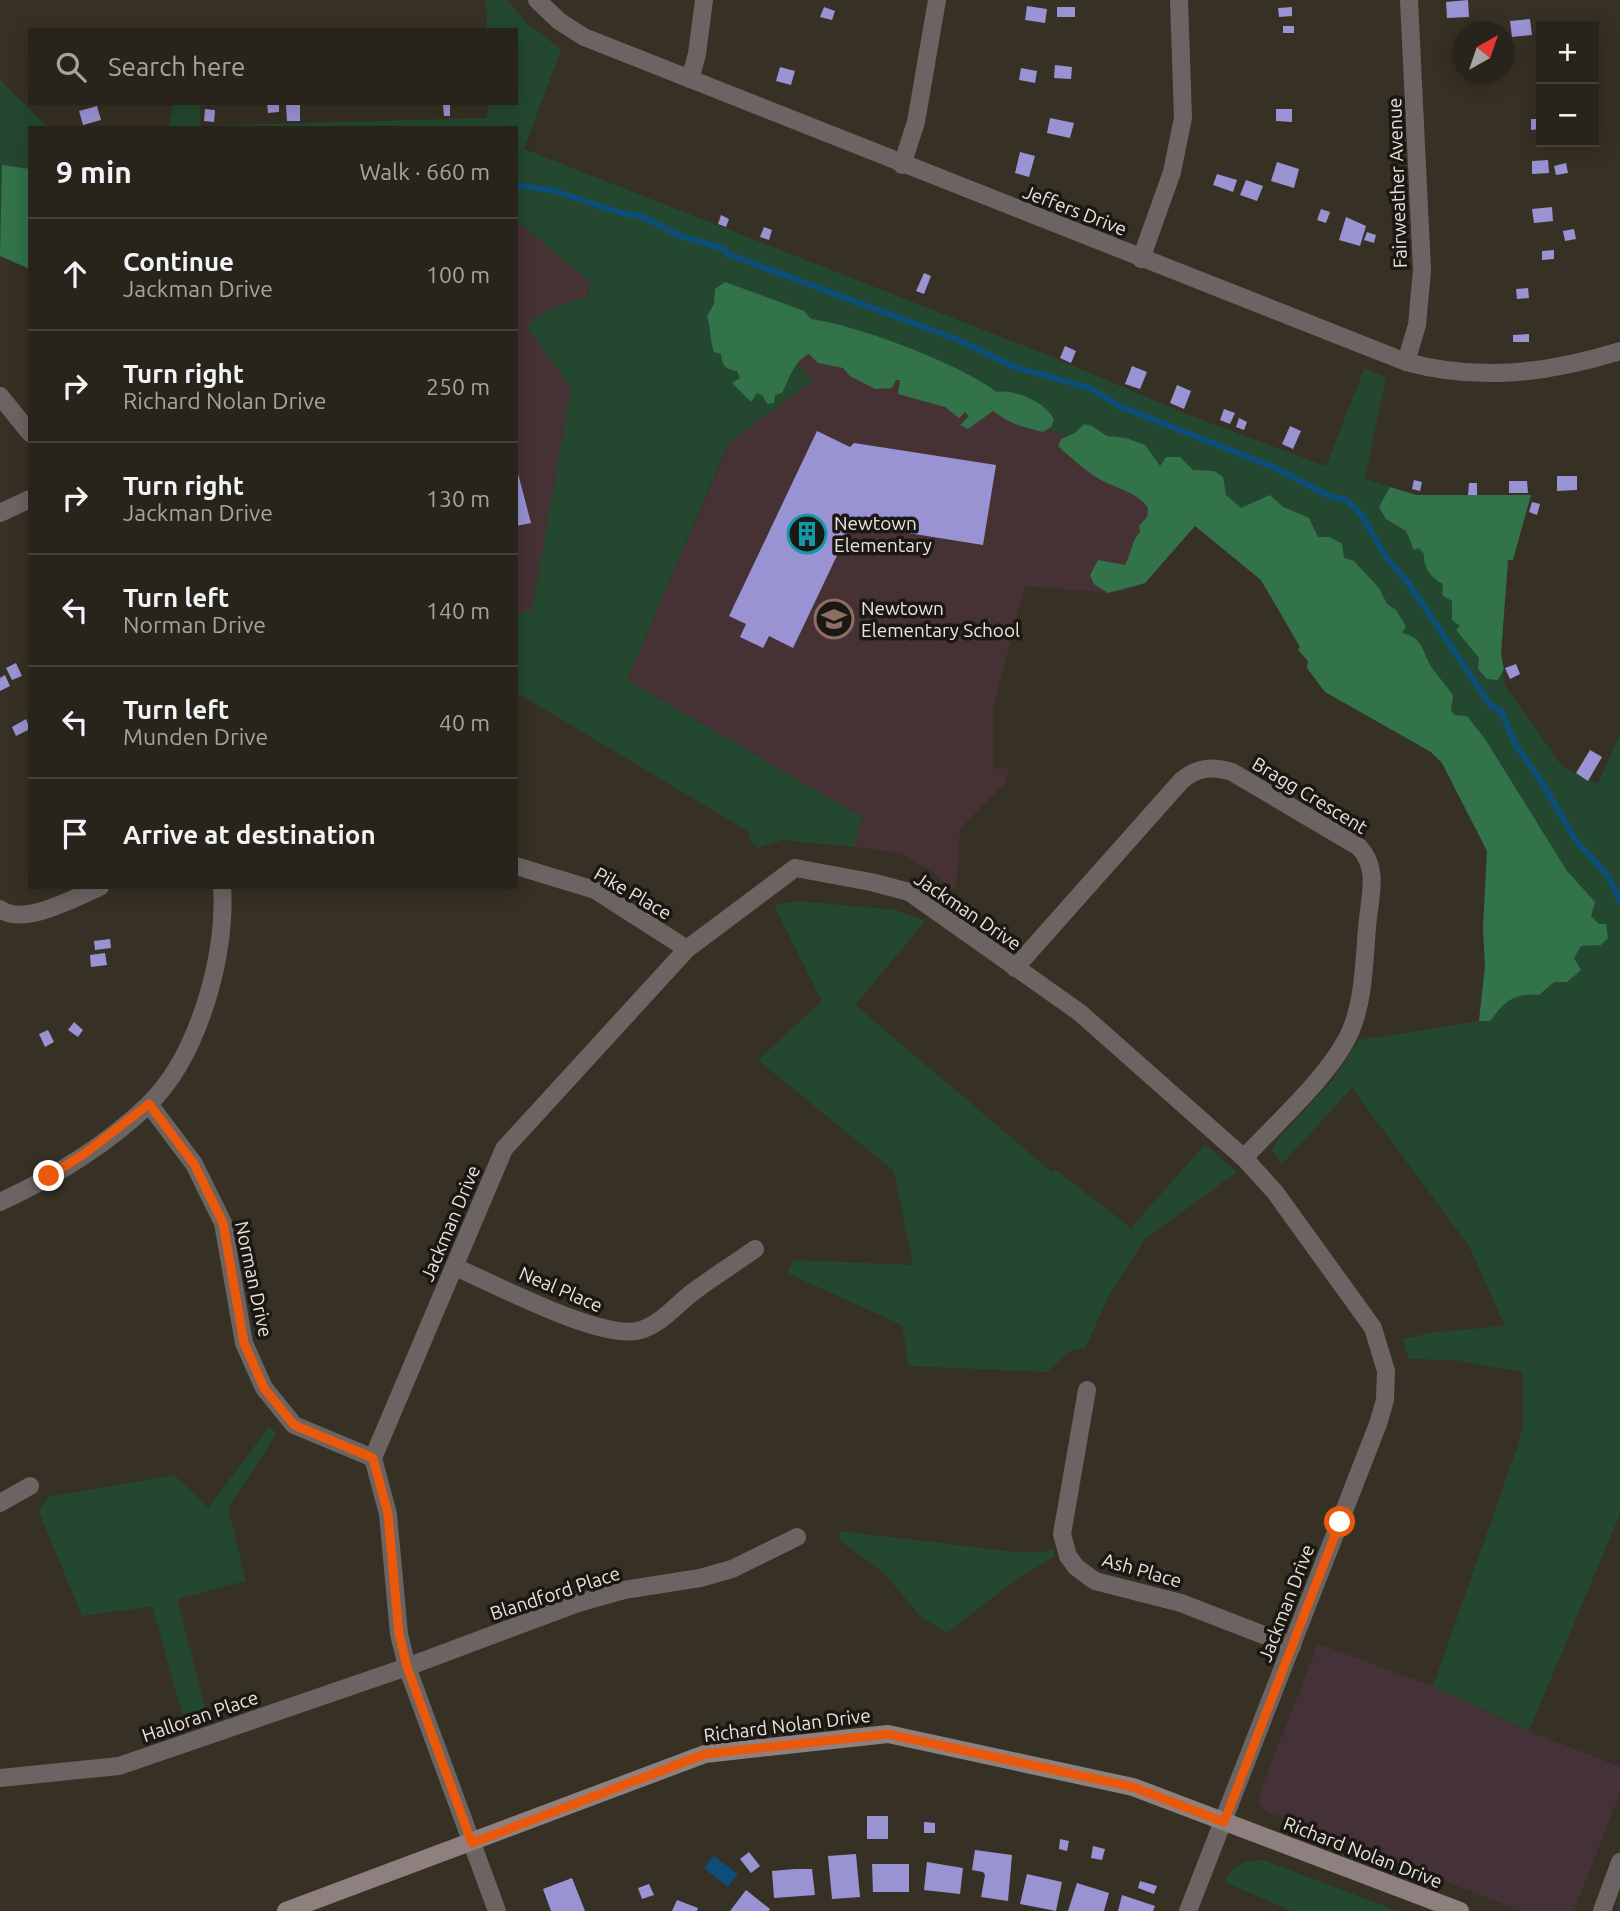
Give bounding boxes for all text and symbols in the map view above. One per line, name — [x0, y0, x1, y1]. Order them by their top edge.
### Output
north arrow — [1452, 21, 1515, 84]
map controls — [1536, 21, 1599, 147]
button: + — [1536, 21, 1599, 84]
search box — [28, 28, 518, 105]
icon: search — [52, 48, 90, 86]
text: Search here — [108, 52, 245, 81]
button: − — [1536, 84, 1599, 147]
street label: Fairweather Avenue — [1383, 97, 1411, 269]
text: 9 min — [56, 155, 132, 189]
text: Walk · 660 m — [359, 159, 490, 184]
street label: Jeffers Drive — [1020, 180, 1130, 240]
text: Continue — [123, 247, 234, 276]
icon: ahead — [56, 255, 94, 293]
text: 100 m — [426, 262, 490, 287]
text: Jackman Drive — [123, 276, 273, 301]
text: Turn right — [123, 359, 244, 388]
icon: right — [56, 367, 94, 405]
text: 250 m — [426, 374, 490, 399]
text: Richard Nolan Drive — [123, 388, 327, 413]
text: Turn right — [123, 471, 244, 500]
icon: right — [56, 479, 94, 517]
text: 130 m — [426, 486, 490, 511]
text: Jackman Drive — [123, 500, 273, 525]
place label: Newtown Elementary — [834, 512, 932, 556]
building icon: Newtown Elementary — [786, 513, 828, 555]
text: Turn left — [123, 583, 229, 612]
icon: left — [56, 591, 94, 629]
place label: Newtown Elementary School — [861, 597, 1020, 641]
text: 140 m — [426, 598, 490, 623]
school or university icon: Newtown Elementary School — [813, 598, 855, 640]
text: Norman Drive — [123, 612, 266, 637]
text: Turn left — [123, 695, 229, 724]
icon: left — [56, 703, 94, 741]
text: 40 m — [439, 710, 490, 735]
text: Munden Drive — [123, 724, 268, 749]
street label: Bragg Crescent — [1248, 752, 1372, 838]
icon: arrive — [56, 815, 94, 853]
text: Arrive at destination — [123, 820, 376, 849]
street label: Pike Place — [590, 862, 676, 924]
street label: Jackman Drive — [911, 867, 1025, 955]
route end — [33, 1160, 64, 1191]
street label: Jackman Drive — [416, 1162, 484, 1284]
street label: Norman Drive — [231, 1219, 277, 1339]
street label: Neal Place — [516, 1262, 606, 1316]
route start — [1324, 1506, 1355, 1537]
street label: Jackman Drive — [1254, 1541, 1318, 1665]
street label: Ash Place — [1100, 1548, 1184, 1592]
street label: Blandford Place — [487, 1562, 623, 1624]
street label: Halloran Place — [139, 1686, 261, 1746]
street label: Richard Nolan Drive — [702, 1704, 872, 1746]
street label: Richard Nolan Drive — [1281, 1812, 1445, 1892]

